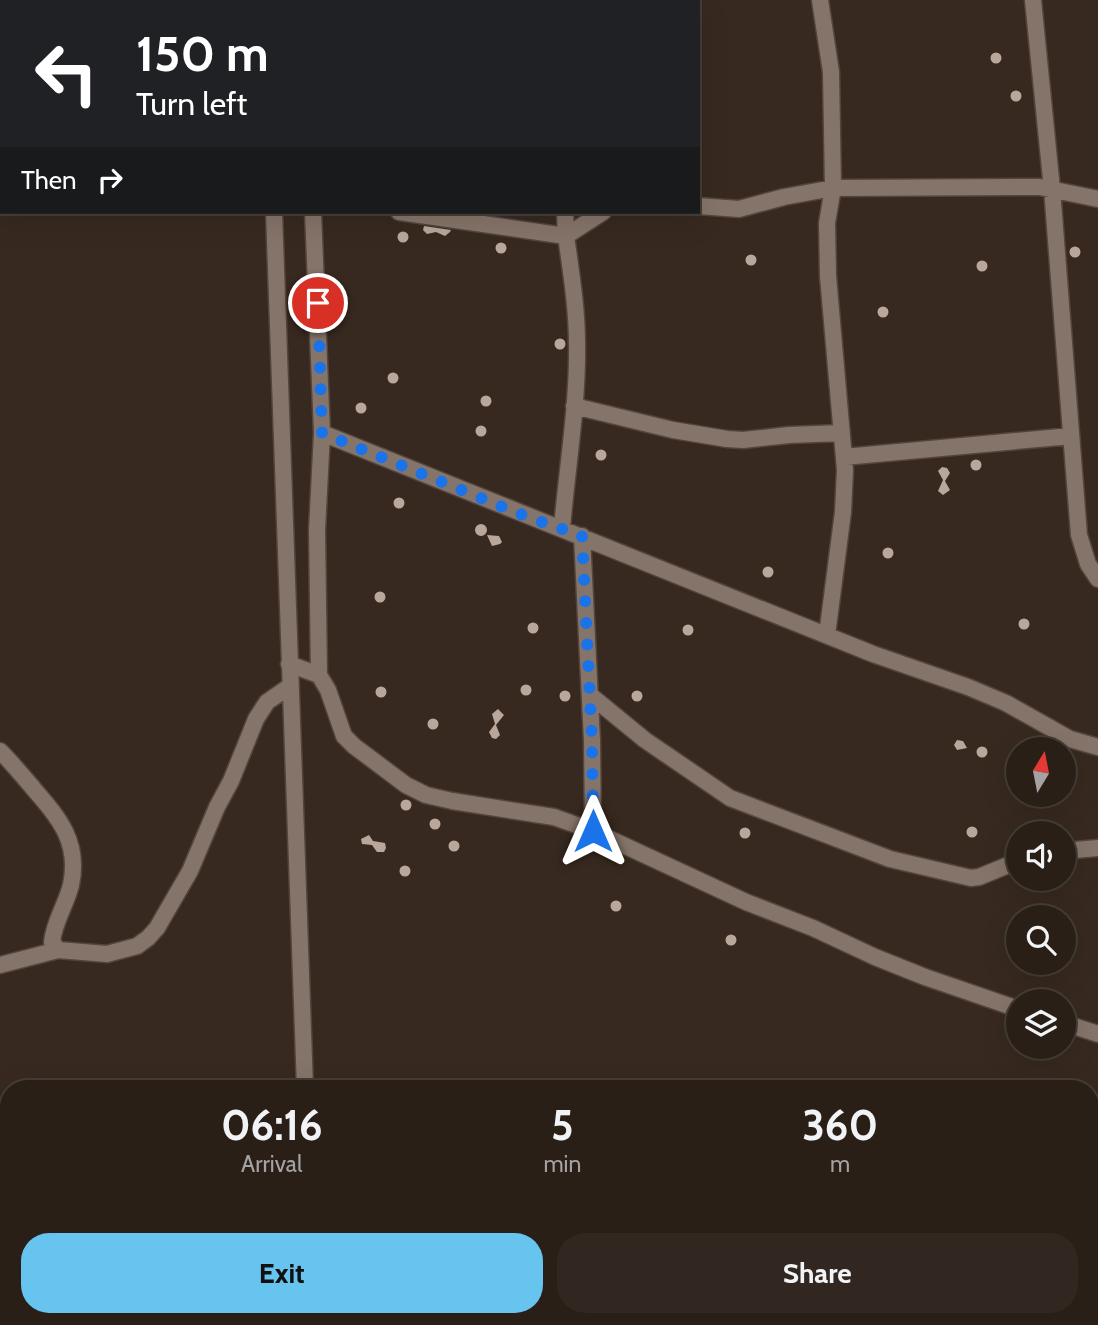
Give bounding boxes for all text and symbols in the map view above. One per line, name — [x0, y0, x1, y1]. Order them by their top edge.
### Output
text: 150 m — [136, 24, 269, 83]
icon: left — [21, 28, 112, 119]
text: Turn left — [136, 84, 247, 123]
icon: right — [91, 161, 129, 199]
text: Then — [21, 164, 77, 196]
pin — [288, 273, 348, 333]
icon: arrive — [299, 284, 337, 322]
north arrow — [1006, 737, 1076, 807]
map controls — [1006, 737, 1076, 1059]
position arrow — [556, 794, 630, 868]
button: sound — [1006, 821, 1076, 891]
button: search — [1006, 905, 1076, 975]
button: layers — [1006, 989, 1076, 1059]
text: 06:16 — [221, 1099, 323, 1151]
text: 5 — [551, 1099, 574, 1151]
text: 360 — [802, 1099, 878, 1151]
text: Arrival — [241, 1150, 302, 1178]
text: min — [543, 1150, 581, 1178]
text: m — [830, 1150, 850, 1178]
button: Exit — [21, 1233, 543, 1313]
button: Share — [557, 1233, 1078, 1313]

